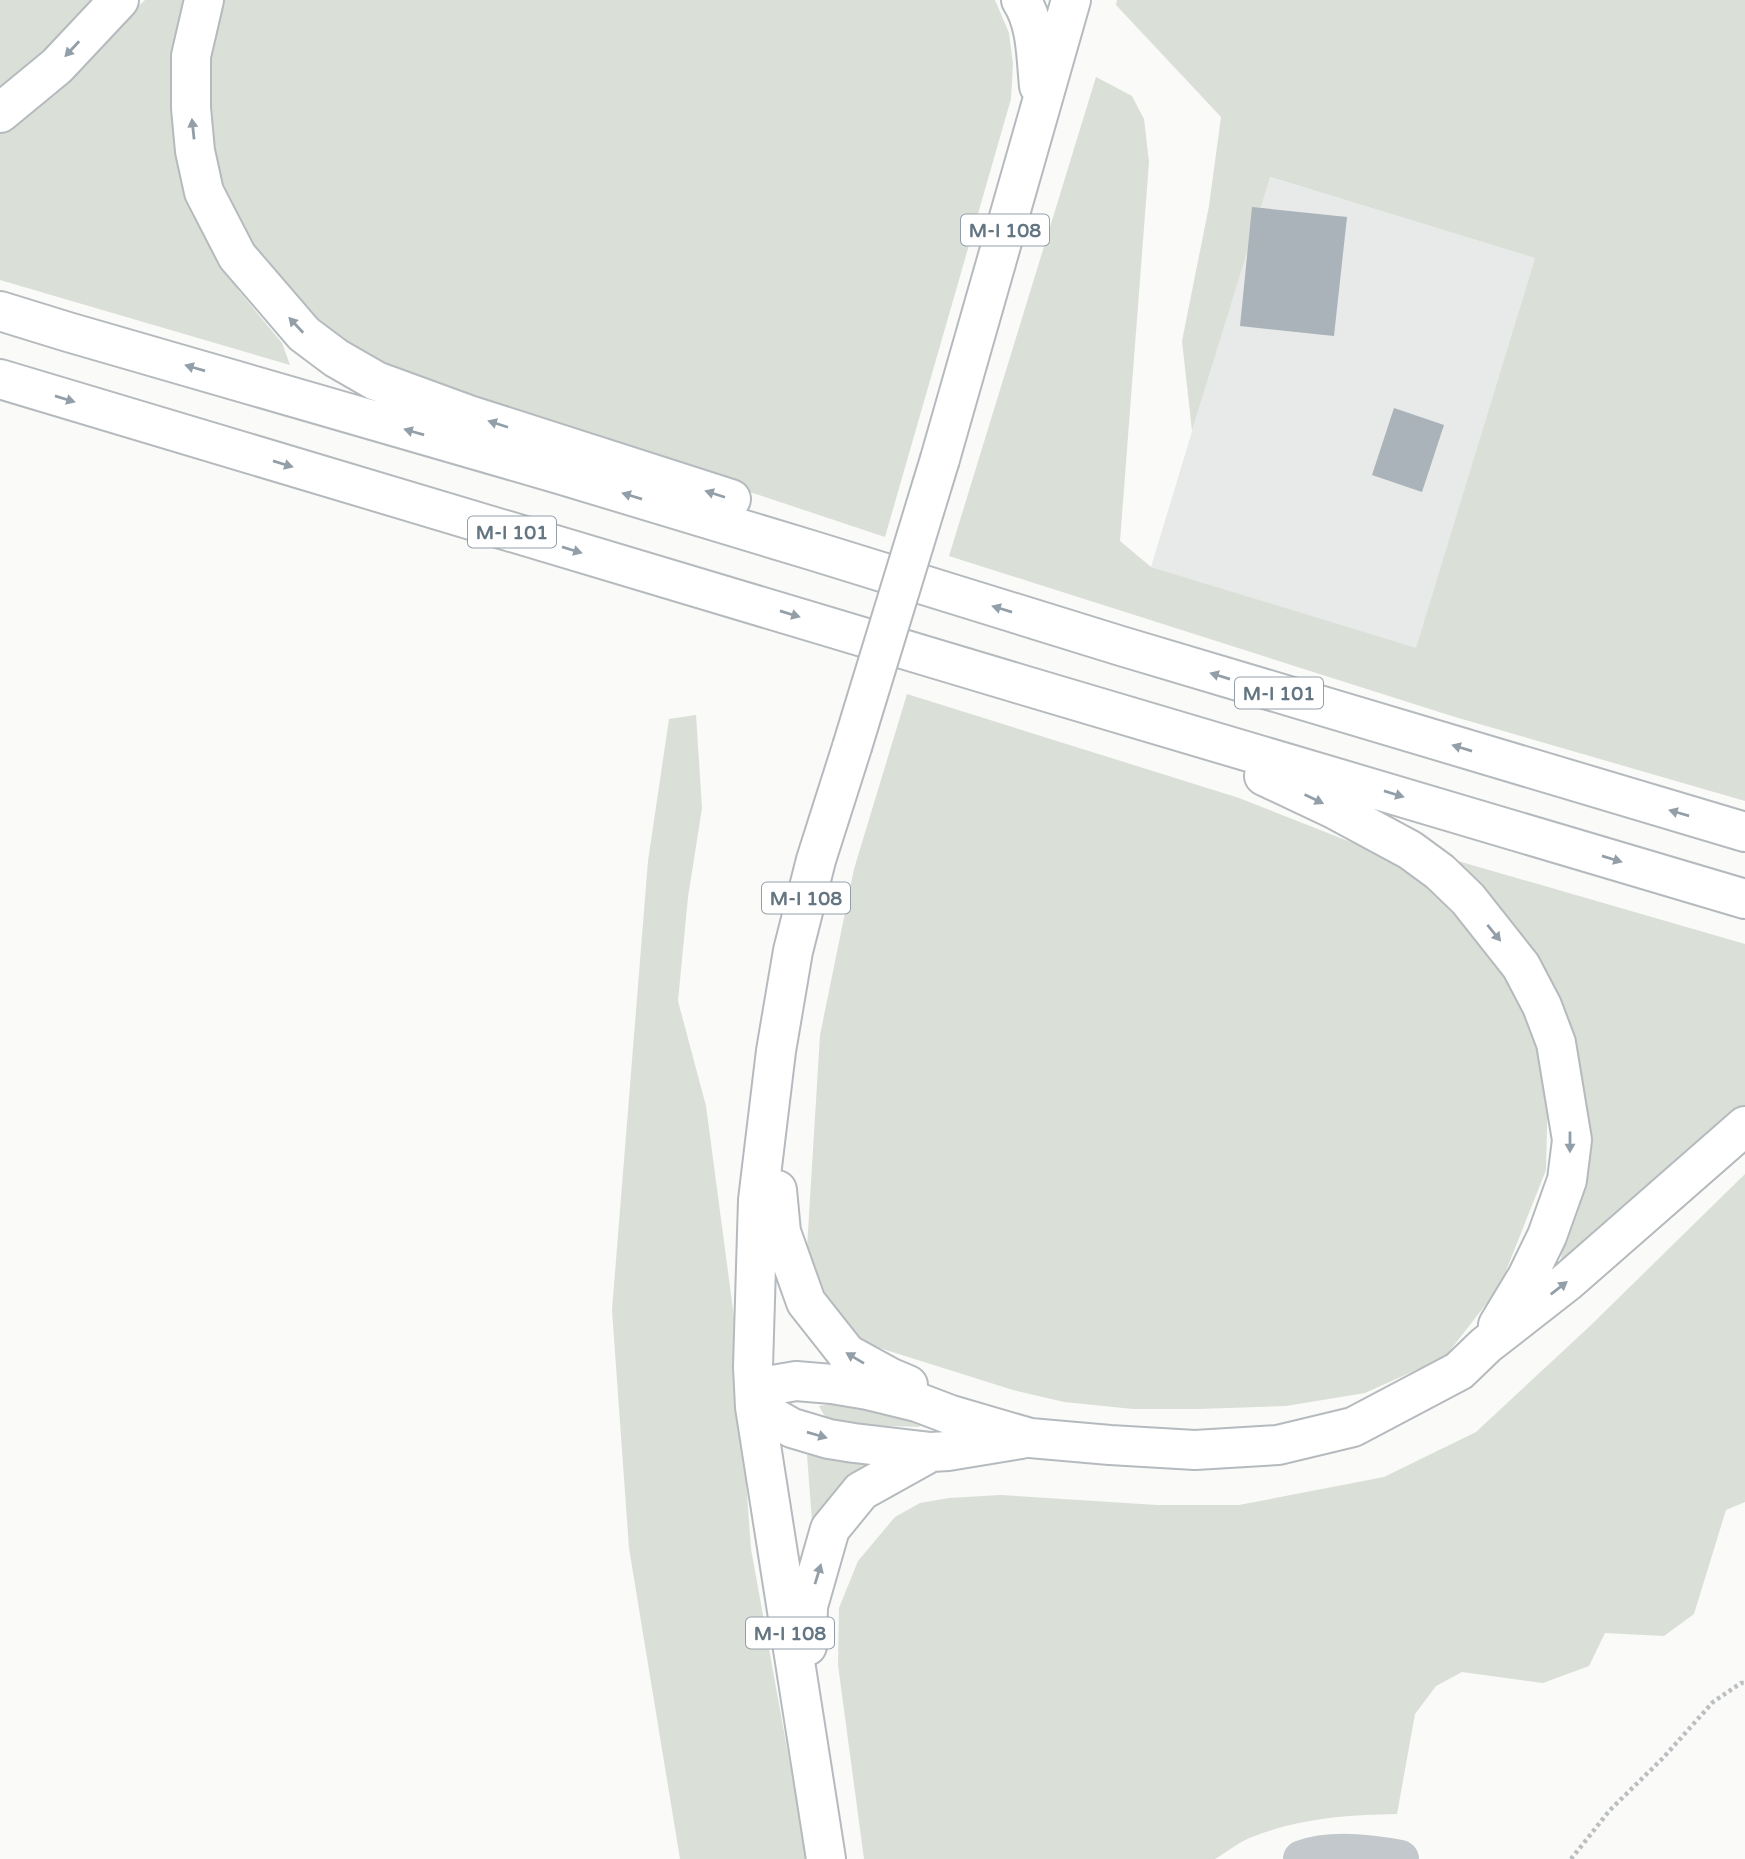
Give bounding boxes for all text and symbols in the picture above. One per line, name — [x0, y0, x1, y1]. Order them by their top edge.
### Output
one-way arrow — [64, 40, 80, 58]
one-way arrow — [187, 117, 198, 139]
road number: M-I 108 — [961, 214, 1049, 246]
one-way arrow — [288, 316, 304, 334]
one-way arrow — [184, 363, 205, 373]
one-way arrow — [55, 394, 76, 404]
one-way arrow — [488, 418, 509, 429]
one-way arrow — [403, 426, 424, 436]
one-way arrow — [273, 459, 294, 469]
one-way arrow — [704, 488, 725, 499]
one-way arrow — [621, 491, 642, 501]
road number: M-I 101 — [468, 516, 556, 548]
one-way arrow — [562, 545, 583, 555]
one-way arrow — [992, 604, 1013, 614]
one-way arrow — [780, 610, 801, 620]
one-way arrow — [1209, 670, 1230, 680]
road number: M-I 101 — [1235, 678, 1323, 708]
one-way arrow — [1451, 742, 1472, 752]
one-way arrow — [1384, 789, 1405, 799]
one-way arrow — [1304, 793, 1324, 805]
one-way arrow — [1668, 807, 1690, 818]
one-way arrow — [1602, 854, 1623, 864]
road number: M-I 108 — [762, 882, 850, 914]
one-way arrow — [1487, 924, 1501, 942]
one-way arrow — [1564, 1131, 1576, 1153]
one-way arrow — [1550, 1282, 1568, 1296]
one-way arrow — [846, 1352, 865, 1364]
one-way arrow — [807, 1431, 828, 1441]
one-way arrow — [813, 1564, 823, 1585]
road number: M-I 108 — [746, 1618, 834, 1648]

